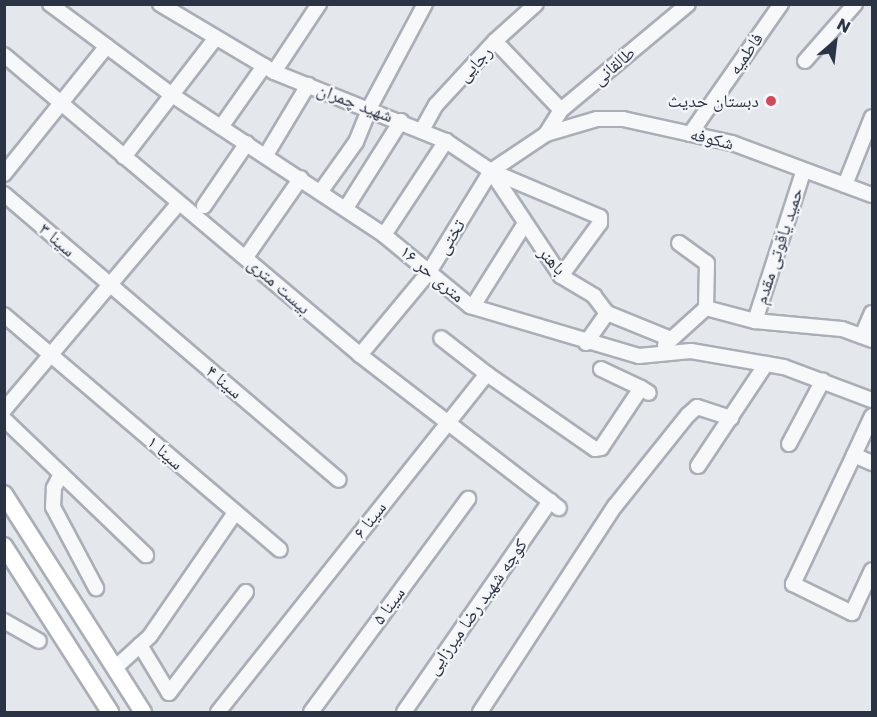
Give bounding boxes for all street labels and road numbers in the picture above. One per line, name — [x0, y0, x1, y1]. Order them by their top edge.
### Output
street label: فاطمیه — [724, 29, 768, 79]
street label: رجایی — [453, 41, 497, 87]
street label: طالقانی — [588, 42, 640, 90]
street label: شهید چمران — [314, 79, 396, 127]
street label: شکوفه — [688, 123, 736, 155]
street label: حمید یاقوتی مقدم — [750, 185, 808, 307]
street label: تختی — [432, 216, 470, 258]
street label: سینا ۳ — [34, 218, 80, 262]
street label: ۱۶ متری حر — [395, 241, 469, 307]
street label: باهنر — [534, 242, 570, 280]
street label: بیست متری — [243, 253, 315, 319]
street label: سینا ۴ — [201, 361, 247, 403]
street label: ۱ سینا — [142, 431, 188, 475]
street label: سینا ۶ — [349, 497, 391, 543]
street label: کوچه شهید رضا میرزایی — [422, 535, 532, 679]
street label: سینا ۵ — [368, 583, 410, 629]

